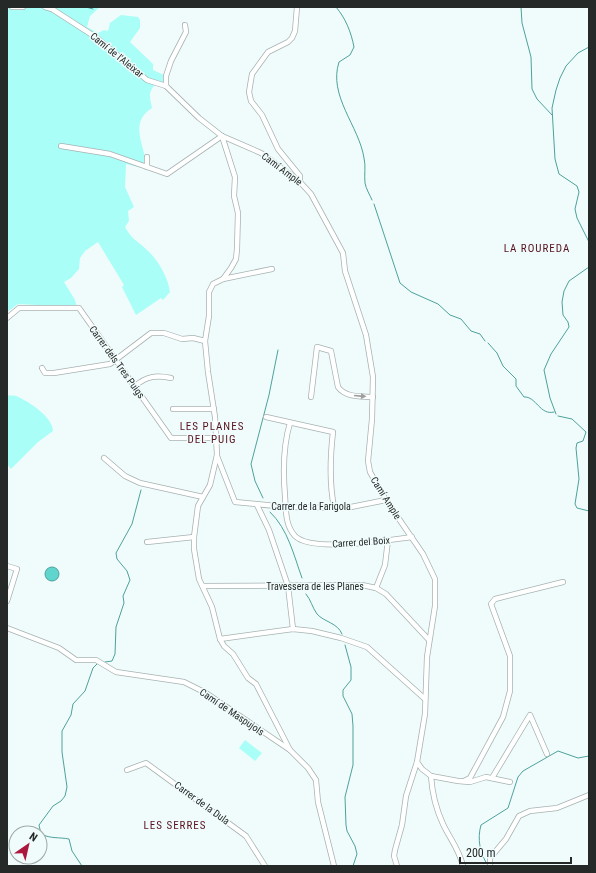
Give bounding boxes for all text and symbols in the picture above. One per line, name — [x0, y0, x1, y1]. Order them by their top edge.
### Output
street label: Camí de l'Aleixar — [88, 30, 146, 80]
street label: Camí Ample — [260, 150, 305, 188]
district label: LA ROUREDA — [504, 242, 570, 255]
street label: Carrer dels Tres Puigs — [87, 324, 147, 401]
one-way arrow — [354, 393, 366, 399]
district label: LES PLANES DEL PUIG — [180, 420, 244, 446]
street label: Camí Ample — [369, 475, 404, 521]
street label: Carrer de la Farigola — [271, 501, 351, 512]
street label: Carrer del Boix — [332, 534, 391, 550]
street label: Travessera de les Planes — [266, 581, 364, 592]
street label: Camí de Maspujols — [198, 686, 267, 738]
street label: Carrer de la Dula — [172, 779, 232, 827]
district label: LES SERRES — [144, 819, 206, 832]
north arrow — [8, 825, 48, 865]
text: N — [27, 830, 40, 845]
scale bar — [460, 839, 571, 865]
text: 200 m — [466, 846, 496, 860]

